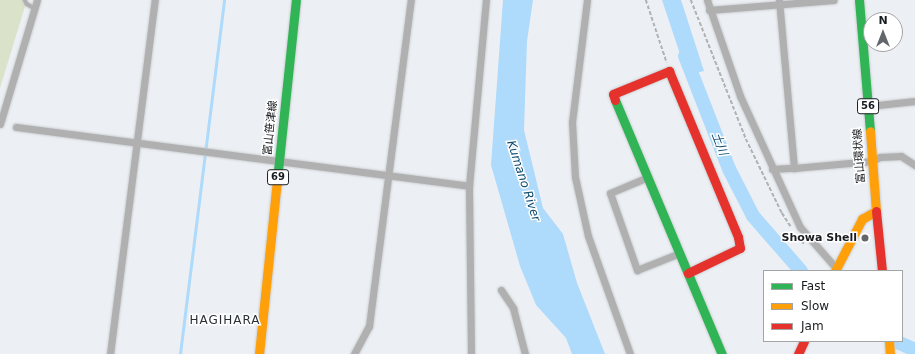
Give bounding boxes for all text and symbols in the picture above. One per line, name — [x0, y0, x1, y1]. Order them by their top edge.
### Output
north arrow — [863, 12, 903, 52]
text: N — [878, 14, 888, 27]
road number: 56 — [857, 98, 879, 114]
street label: 富山笹津線 — [262, 100, 280, 156]
street label: 富山環状線 — [851, 128, 869, 184]
water label: 土川 — [708, 130, 730, 158]
water label: Kumano River — [503, 139, 543, 223]
road number: 69 — [267, 169, 289, 185]
place label: Showa Shell — [782, 231, 857, 245]
marker: Showa Shell — [860, 233, 870, 243]
legend — [763, 270, 903, 342]
text: Fast — [801, 279, 825, 293]
text: Slow — [801, 299, 829, 313]
district label: HAGIHARA — [189, 314, 261, 328]
text: Jam — [801, 319, 824, 333]

